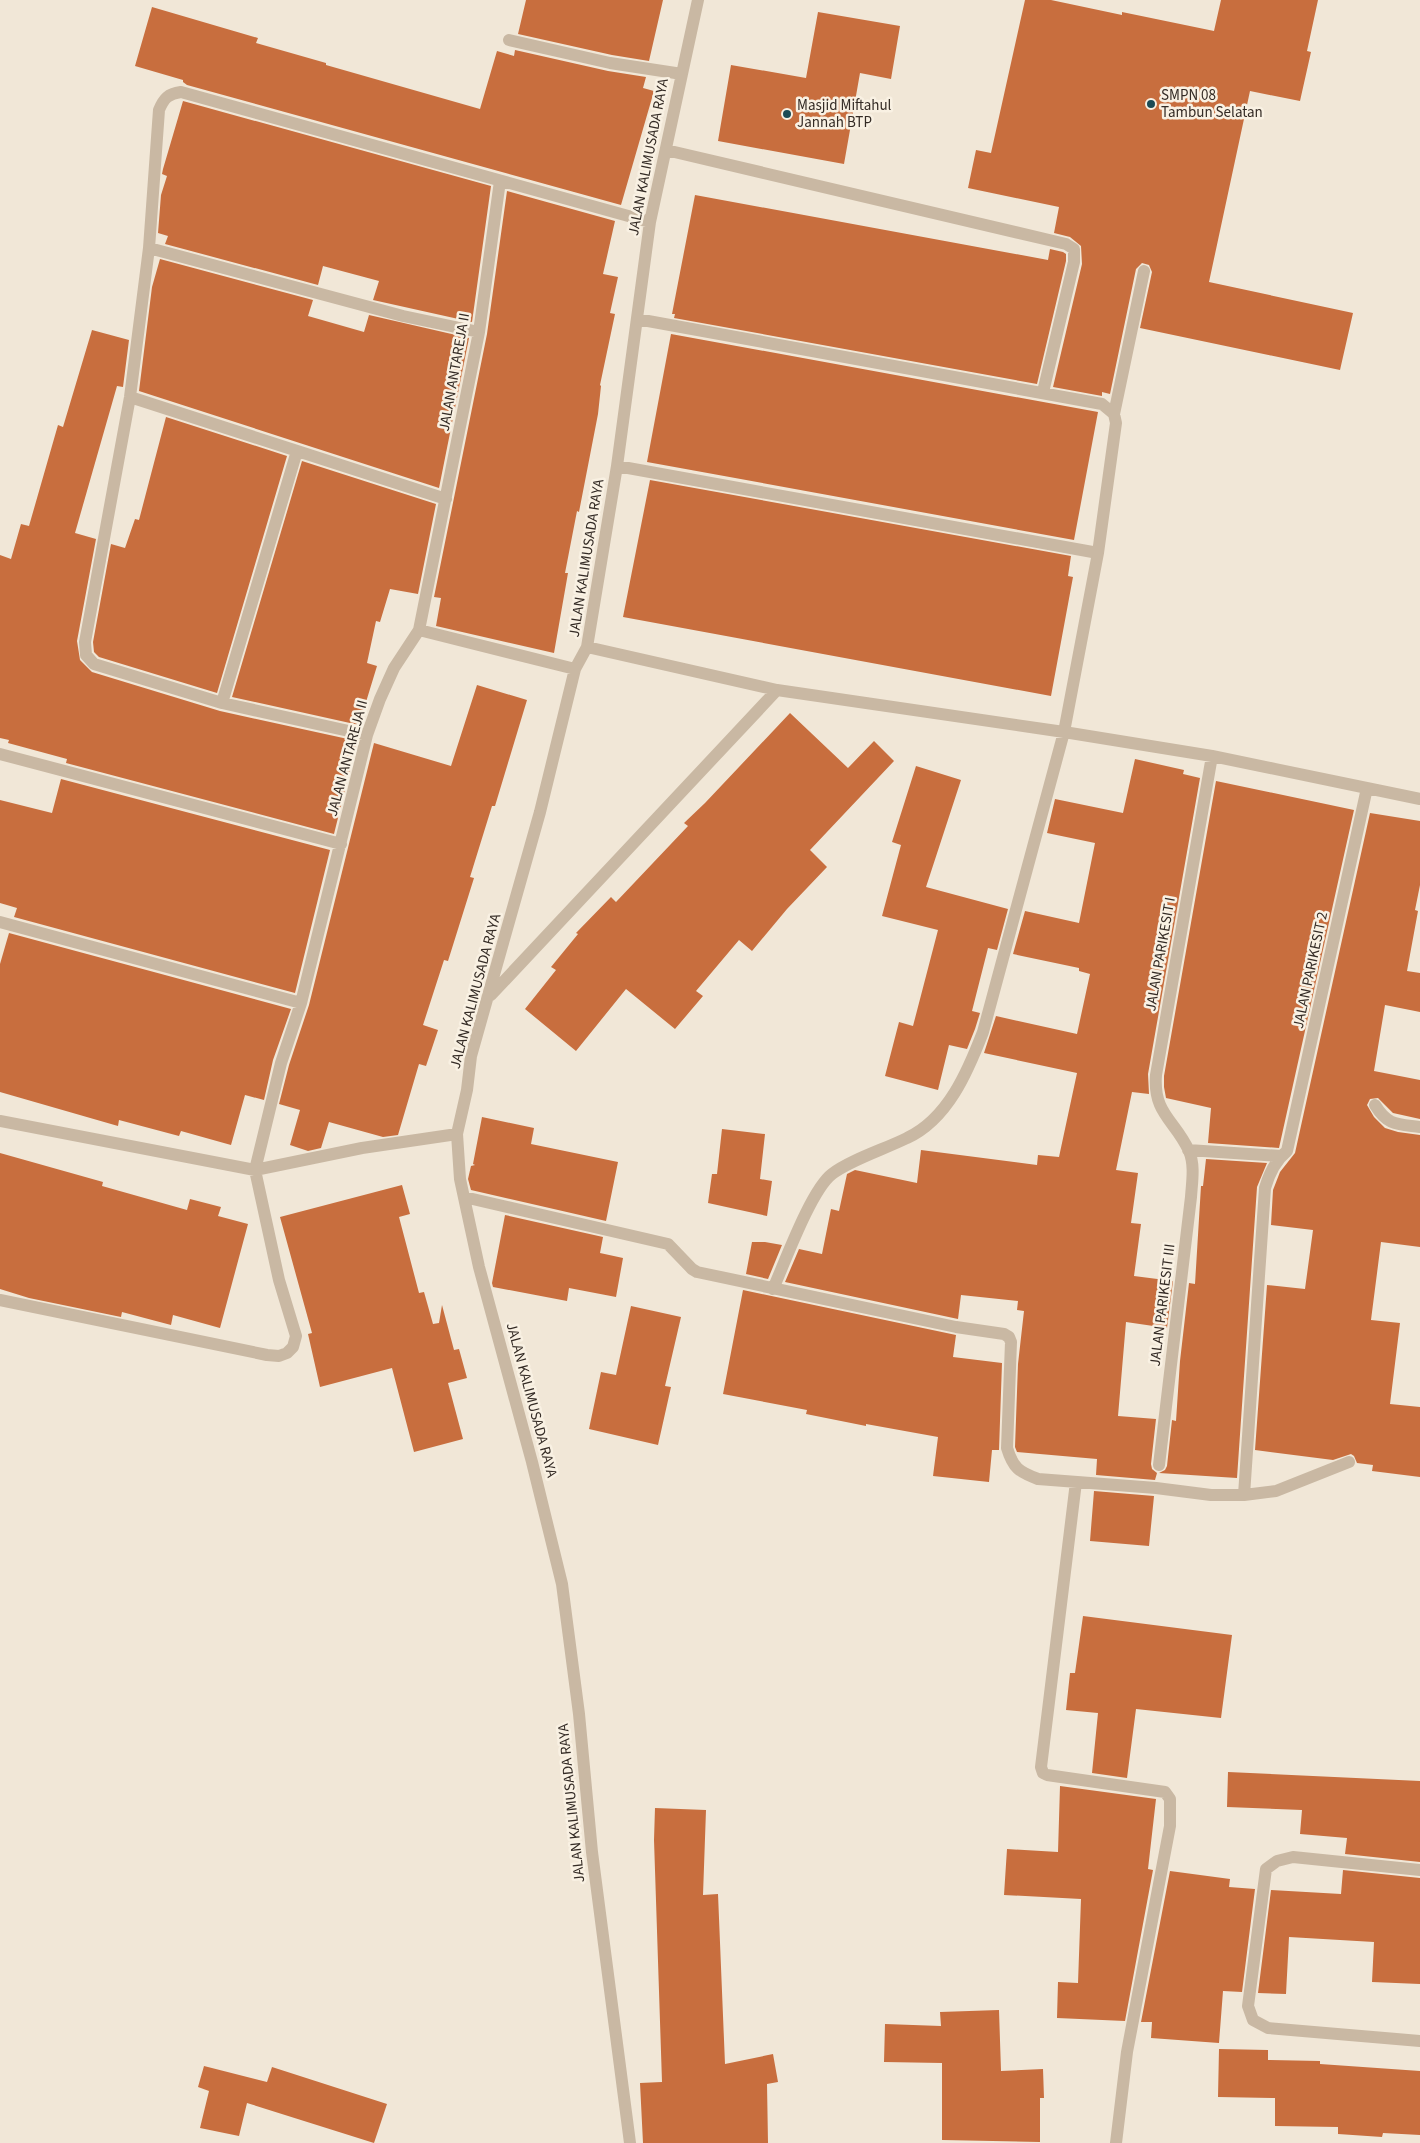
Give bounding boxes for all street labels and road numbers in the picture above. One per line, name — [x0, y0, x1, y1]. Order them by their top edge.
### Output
street label: JALAN KALIMUSADA RAYA — [623, 76, 674, 237]
street label: JALAN ANTAREJA II — [434, 311, 475, 433]
street label: JALAN KALIMUSADA RAYA — [564, 477, 609, 639]
street label: JALAN ANTAREJA II — [322, 698, 373, 819]
street label: JALAN PARIKESIT I — [1140, 895, 1181, 1013]
street label: JALAN KALIMUSADA RAYA — [445, 910, 507, 1071]
street label: JALAN PARIKESIT 2 — [1288, 910, 1333, 1030]
street label: JALAN PARIKESIT III — [1145, 1243, 1180, 1368]
street label: JALAN KALIMUSADA RAYA — [501, 1320, 563, 1481]
street label: JALAN KALIMUSADA RAYA — [553, 1722, 590, 1883]

